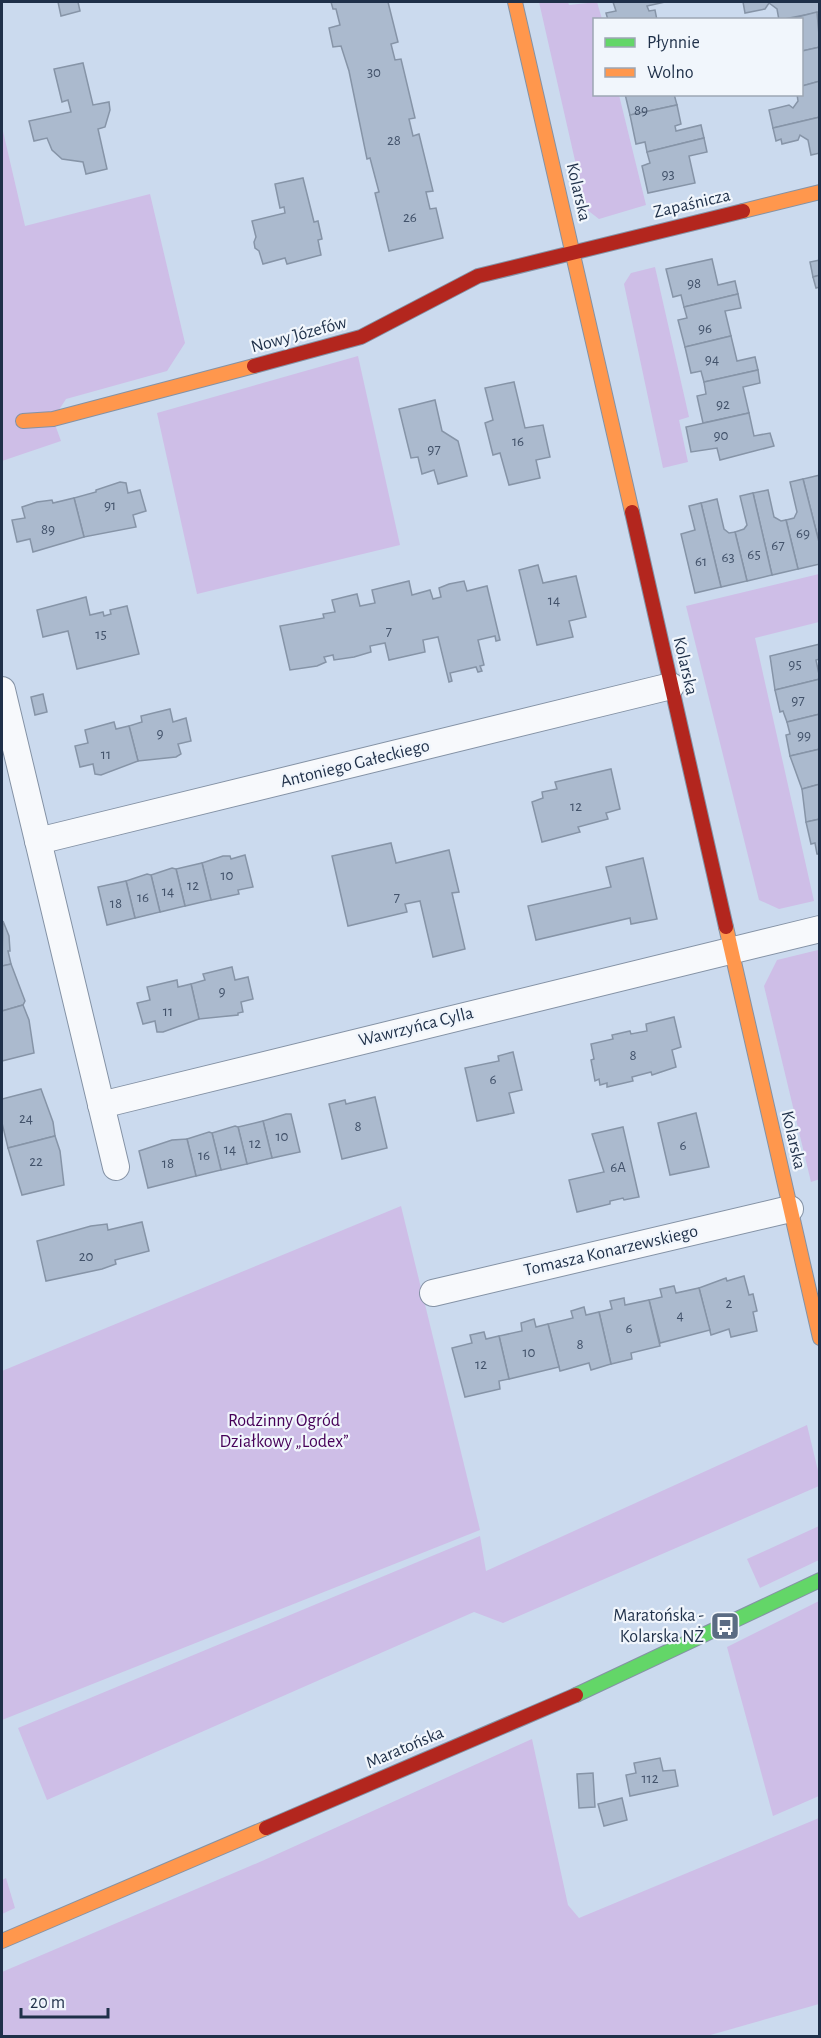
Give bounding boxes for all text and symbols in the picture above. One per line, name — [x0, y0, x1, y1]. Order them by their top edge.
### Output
legend — [593, 18, 803, 96]
text: Płynnie — [647, 34, 700, 52]
text: Wolno — [647, 64, 694, 82]
house number: 30 — [367, 65, 381, 80]
house number: 89 — [634, 103, 648, 118]
house number: 28 — [387, 133, 401, 148]
street label: Kolarska — [563, 161, 593, 223]
house number: 93 — [661, 167, 675, 182]
street label: Zapaśnicza — [652, 186, 732, 222]
house number: 26 — [403, 210, 417, 225]
house number: 98 — [687, 276, 701, 291]
street label: Nowy Józefów — [249, 314, 349, 356]
house number: 96 — [698, 321, 712, 336]
house number: 94 — [705, 352, 719, 367]
house number: 92 — [716, 397, 730, 412]
house number: 90 — [714, 428, 729, 443]
house number: 16 — [512, 434, 524, 449]
house number: 97 — [427, 442, 441, 457]
house number: 91 — [104, 498, 116, 513]
house number: 89 — [41, 522, 55, 537]
house number: 69 — [796, 526, 810, 541]
house number: 67 — [771, 538, 785, 553]
house number: 65 — [747, 547, 761, 562]
house number: 63 — [721, 550, 735, 565]
house number: 61 — [695, 554, 707, 569]
house number: 14 — [548, 593, 560, 608]
house number: 7 — [386, 624, 392, 639]
house number: 15 — [95, 627, 107, 642]
street label: Kolarska — [670, 635, 700, 697]
house number: 95 — [788, 657, 802, 672]
house number: 97 — [791, 693, 805, 708]
house number: 9 — [156, 726, 164, 741]
house number: 99 — [797, 728, 811, 743]
street label: Antoniego Gałeckiego — [279, 737, 432, 791]
house number: 11 — [101, 747, 111, 762]
house number: 12 — [570, 799, 582, 814]
house number: 10 — [220, 868, 234, 883]
house number: 12 — [187, 878, 199, 893]
house number: 14 — [162, 884, 174, 899]
house number: 16 — [137, 890, 149, 905]
house number: 7 — [394, 890, 400, 905]
house number: 18 — [110, 896, 122, 911]
house number: 9 — [218, 984, 226, 999]
house number: 11 — [163, 1004, 173, 1019]
street label: Wawrzyńca Cylla — [357, 1004, 475, 1050]
house number: 8 — [629, 1048, 637, 1063]
house number: 6 — [489, 1072, 497, 1087]
street label: Kolarska — [778, 1109, 808, 1171]
house number: 24 — [19, 1111, 33, 1126]
house number: 8 — [354, 1119, 362, 1134]
house number: 10 — [275, 1129, 289, 1144]
house number: 12 — [249, 1136, 261, 1151]
house number: 6 — [679, 1138, 687, 1153]
house number: 14 — [224, 1142, 236, 1157]
house number: 16 — [198, 1148, 210, 1163]
house number: 22 — [29, 1154, 43, 1169]
house number: 18 — [162, 1156, 174, 1171]
house number: 6A — [610, 1160, 626, 1175]
street label: Tomasza Konarzewskiego — [522, 1222, 700, 1280]
house number: 20 — [79, 1249, 93, 1264]
house number: 2 — [726, 1296, 733, 1311]
house number: 4 — [676, 1308, 684, 1323]
house number: 6 — [625, 1321, 633, 1336]
house number: 8 — [576, 1337, 584, 1352]
house number: 10 — [522, 1345, 536, 1360]
house number: 12 — [475, 1357, 487, 1372]
park label: Rodzinny Ogród Działkowy „Lodex” — [219, 1412, 349, 1451]
place label: Maratońska - Kolarska NŻ — [613, 1607, 704, 1646]
bus stop icon: Maratońska - Kolarska NŻ — [709, 1610, 741, 1642]
street label: Maratońska — [364, 1724, 446, 1772]
house number: 112 — [641, 1771, 659, 1786]
scale bar — [21, 1981, 108, 2019]
text: 20 m — [30, 1994, 65, 2012]

